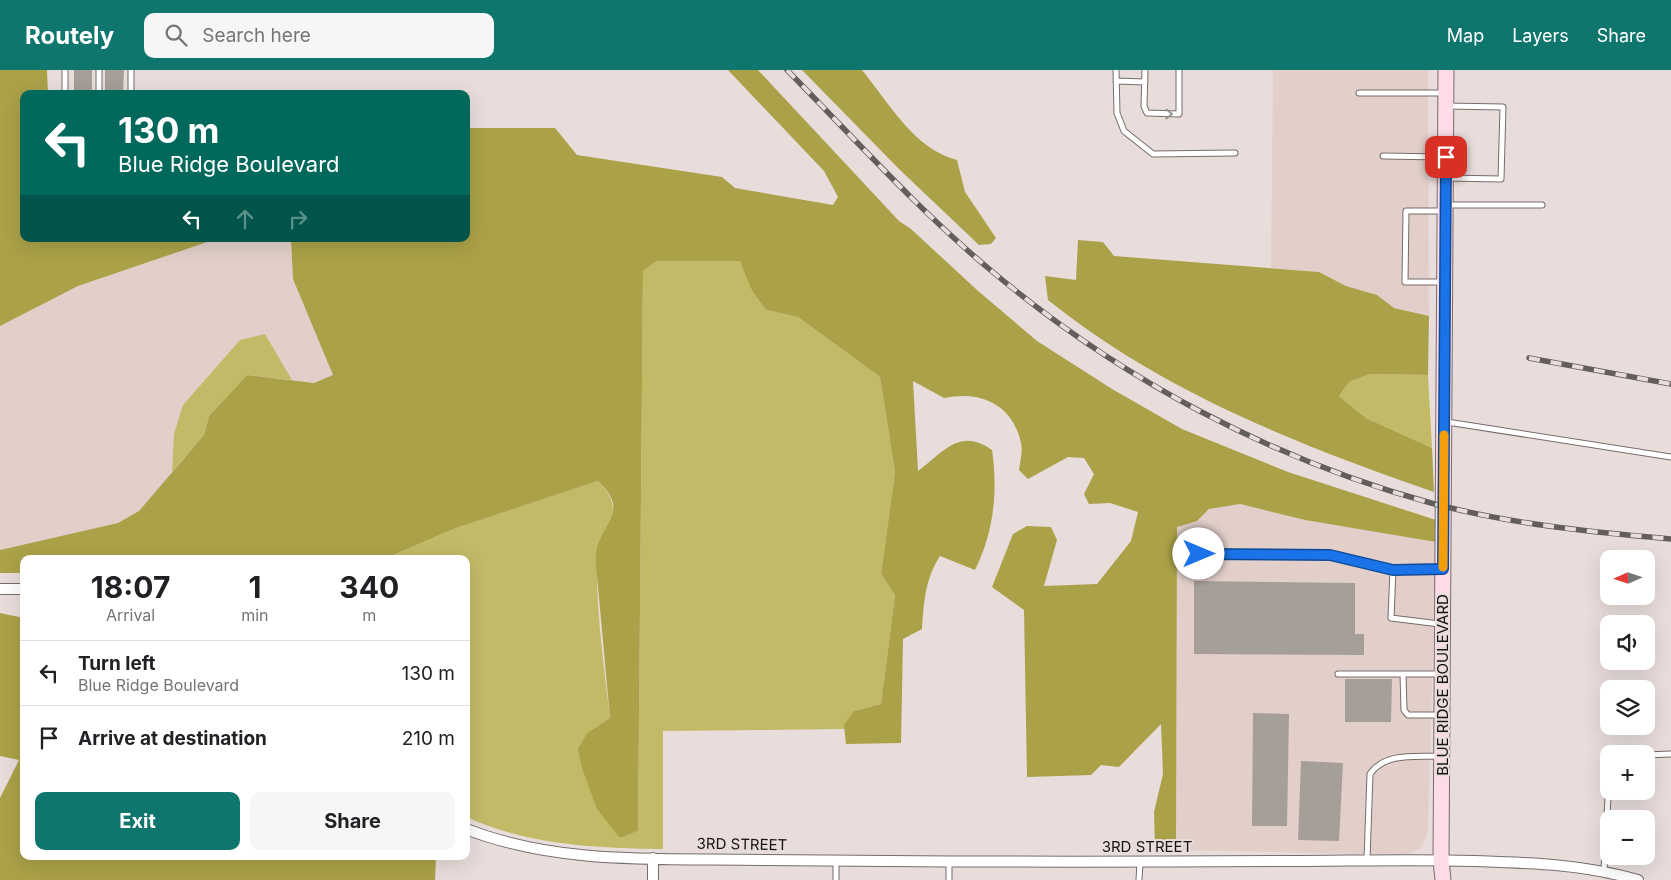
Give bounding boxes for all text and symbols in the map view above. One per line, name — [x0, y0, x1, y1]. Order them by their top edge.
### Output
search box — [144, 13, 494, 58]
text: Routely — [25, 21, 114, 50]
icon: search — [162, 21, 190, 49]
text: Search here — [202, 24, 311, 47]
text: Map — [1447, 25, 1484, 46]
text: Layers — [1512, 25, 1569, 46]
text: Share — [1597, 25, 1646, 46]
text: 130 m — [118, 109, 220, 151]
one-way arrow — [1166, 109, 1173, 119]
icon: left — [35, 110, 100, 175]
pin — [1425, 136, 1467, 178]
icon: arrive — [1432, 143, 1460, 171]
text: Blue Ridge Boulevard — [118, 151, 340, 177]
icon: left — [178, 205, 206, 233]
icon: ahead — [231, 205, 259, 233]
icon: right — [284, 205, 312, 233]
position arrow — [1172, 527, 1224, 579]
north arrow — [1600, 550, 1655, 605]
map controls — [1600, 550, 1655, 865]
text: 18:07 — [91, 569, 170, 605]
text: 1 — [248, 569, 261, 605]
text: 340 — [339, 569, 399, 605]
street label: BLUE RIDGE BOULEVARD — [1433, 594, 1452, 776]
text: Arrival — [106, 605, 155, 625]
text: min — [241, 605, 269, 625]
text: m — [362, 605, 376, 625]
button: sound — [1600, 615, 1655, 670]
text: Turn left — [78, 652, 156, 675]
icon: left — [35, 659, 63, 687]
text: 130 m — [402, 662, 455, 685]
text: Blue Ridge Boulevard — [78, 675, 239, 695]
button: layers — [1600, 680, 1655, 735]
icon: arrive — [35, 724, 63, 752]
text: Arrive at destination — [78, 727, 267, 750]
text: 210 m — [402, 727, 455, 750]
button: + — [1600, 745, 1655, 800]
button: Exit — [35, 792, 240, 850]
button: Share — [250, 792, 455, 850]
button: − — [1600, 810, 1655, 865]
street label: 3RD STREET — [697, 834, 787, 854]
street label: 3RD STREET — [1102, 837, 1192, 856]

